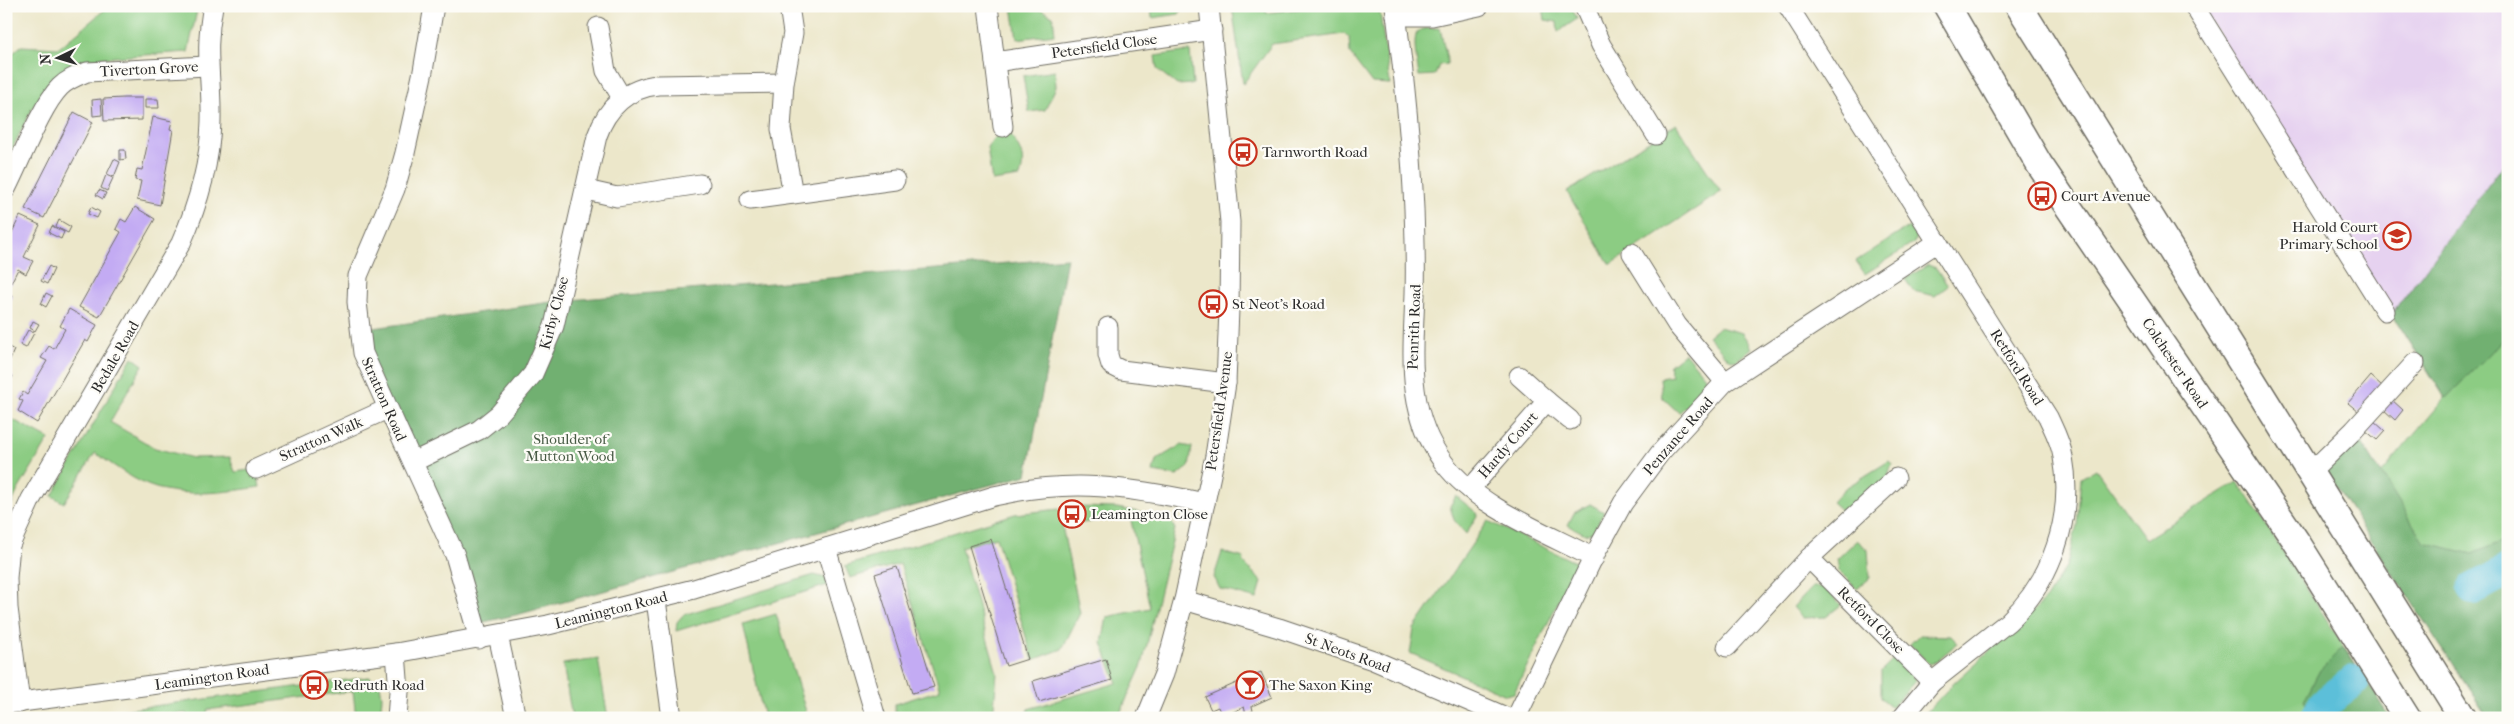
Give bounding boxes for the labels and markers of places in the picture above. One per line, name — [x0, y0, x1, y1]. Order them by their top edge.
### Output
bus stop icon: Tarnworth Road — [1228, 137, 1258, 167]
place label: Tarnworth Road — [1262, 143, 1369, 161]
bus stop icon: Court Avenue — [2027, 181, 2057, 211]
place label: Court Avenue — [2061, 187, 2151, 205]
place label: Harold Court Primary School — [2279, 218, 2379, 253]
school or university icon: Harold Court Primary School — [2382, 221, 2412, 251]
bus stop icon: St Neot's Road — [1198, 289, 1228, 319]
place label: St Neot's Road — [1232, 295, 1326, 313]
bus stop icon: Leamington Close — [1057, 499, 1087, 529]
place label: Leamington Close — [1091, 505, 1208, 523]
bus stop icon: Redruth Road — [299, 670, 329, 700]
bar icon: The Saxon King — [1235, 670, 1265, 700]
place label: Redruth Road — [333, 676, 425, 694]
place label: The Saxon King — [1269, 676, 1373, 694]

